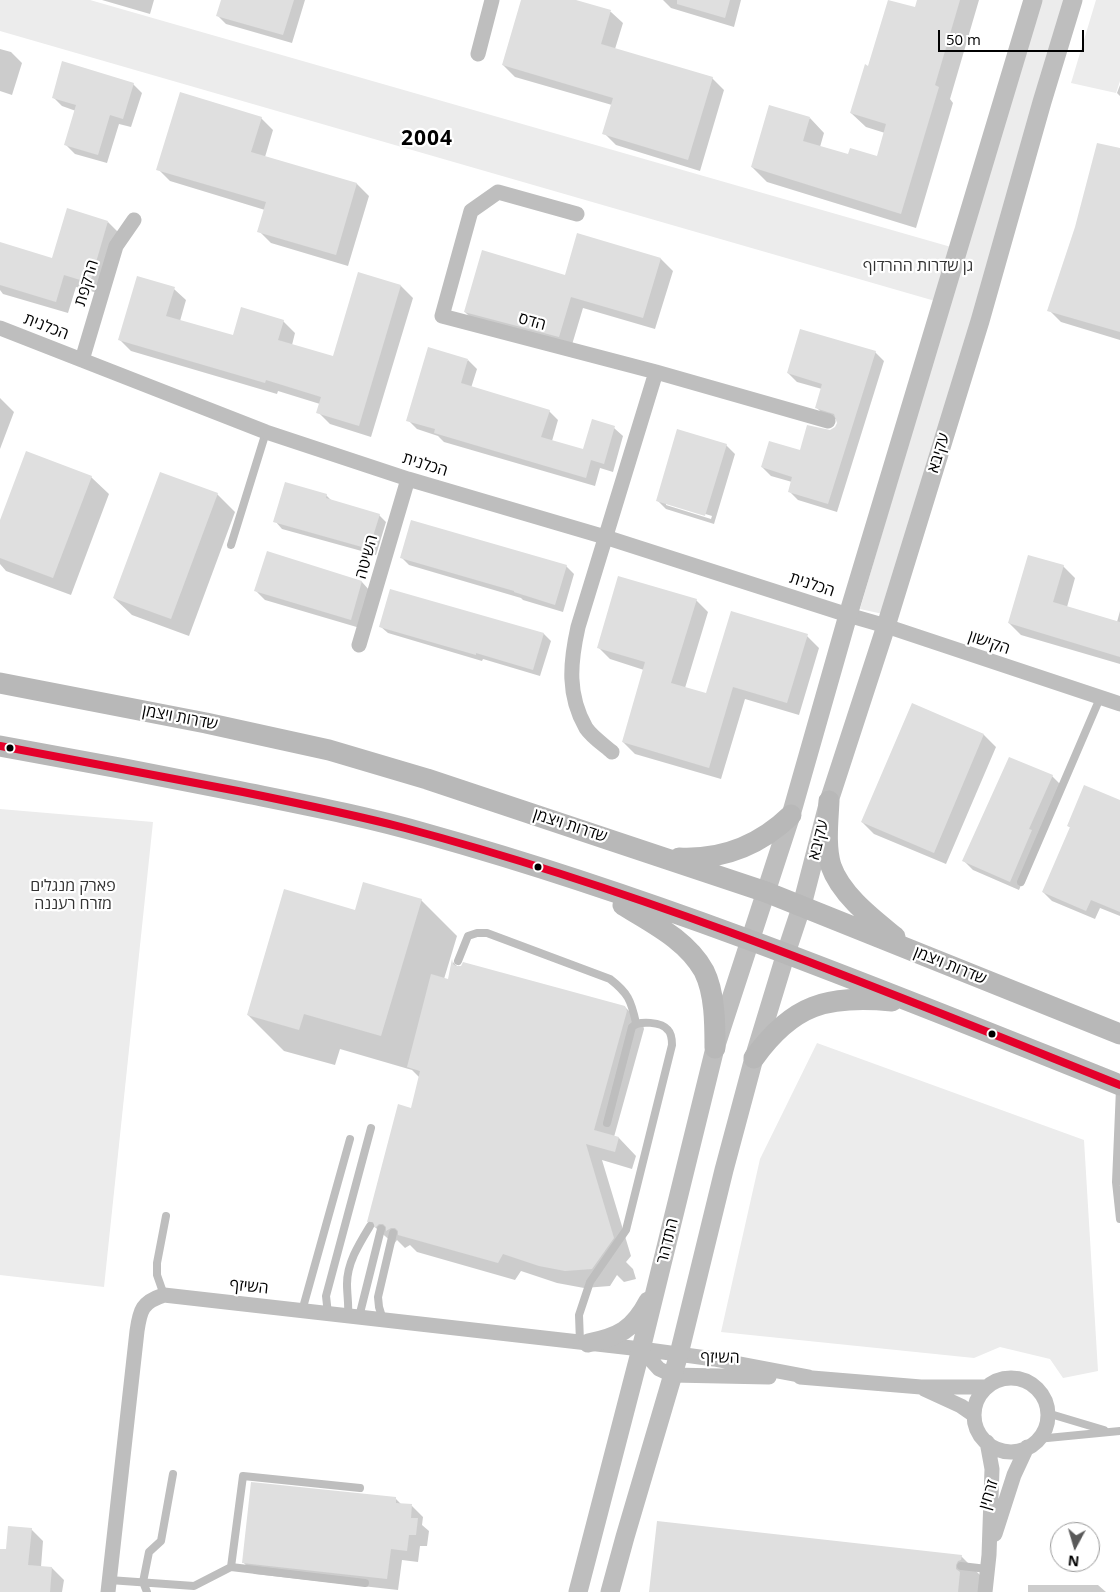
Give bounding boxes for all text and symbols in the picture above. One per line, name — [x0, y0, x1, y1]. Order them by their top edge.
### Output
scale bar — [940, 20, 1086, 52]
text: 50 m — [946, 29, 981, 49]
district label: 2004 — [400, 126, 454, 152]
park label: גן שדרות ההרדוף — [863, 256, 973, 276]
street label: הרקפת — [71, 258, 103, 308]
street label: הדס — [516, 309, 548, 335]
street label: הכלנית — [21, 310, 71, 344]
street label: עקיבא — [924, 431, 954, 475]
street label: הכלנית — [400, 449, 450, 481]
street label: השיטה — [352, 533, 382, 581]
street label: הכלנית — [787, 569, 837, 601]
street label: הקישון — [966, 627, 1012, 659]
street label: שדרות ויצמן — [141, 701, 219, 735]
unlabelled marker — [5, 743, 15, 753]
street label: שדרות ויצמן — [531, 805, 609, 847]
street label: עקיבא — [805, 818, 833, 862]
unlabelled marker — [533, 862, 543, 872]
park label: פארק מנגלים מזרח רעננה — [30, 876, 116, 914]
street label: שדרות ויצמן — [911, 943, 989, 989]
unlabelled marker — [987, 1029, 997, 1039]
street label: התדהר — [653, 1216, 683, 1266]
street label: השיזף — [228, 1275, 270, 1299]
street label: השיזף — [700, 1348, 740, 1368]
street label: זרחין — [975, 1478, 1003, 1512]
north arrow — [1050, 1522, 1100, 1572]
text: N — [1067, 1551, 1080, 1571]

